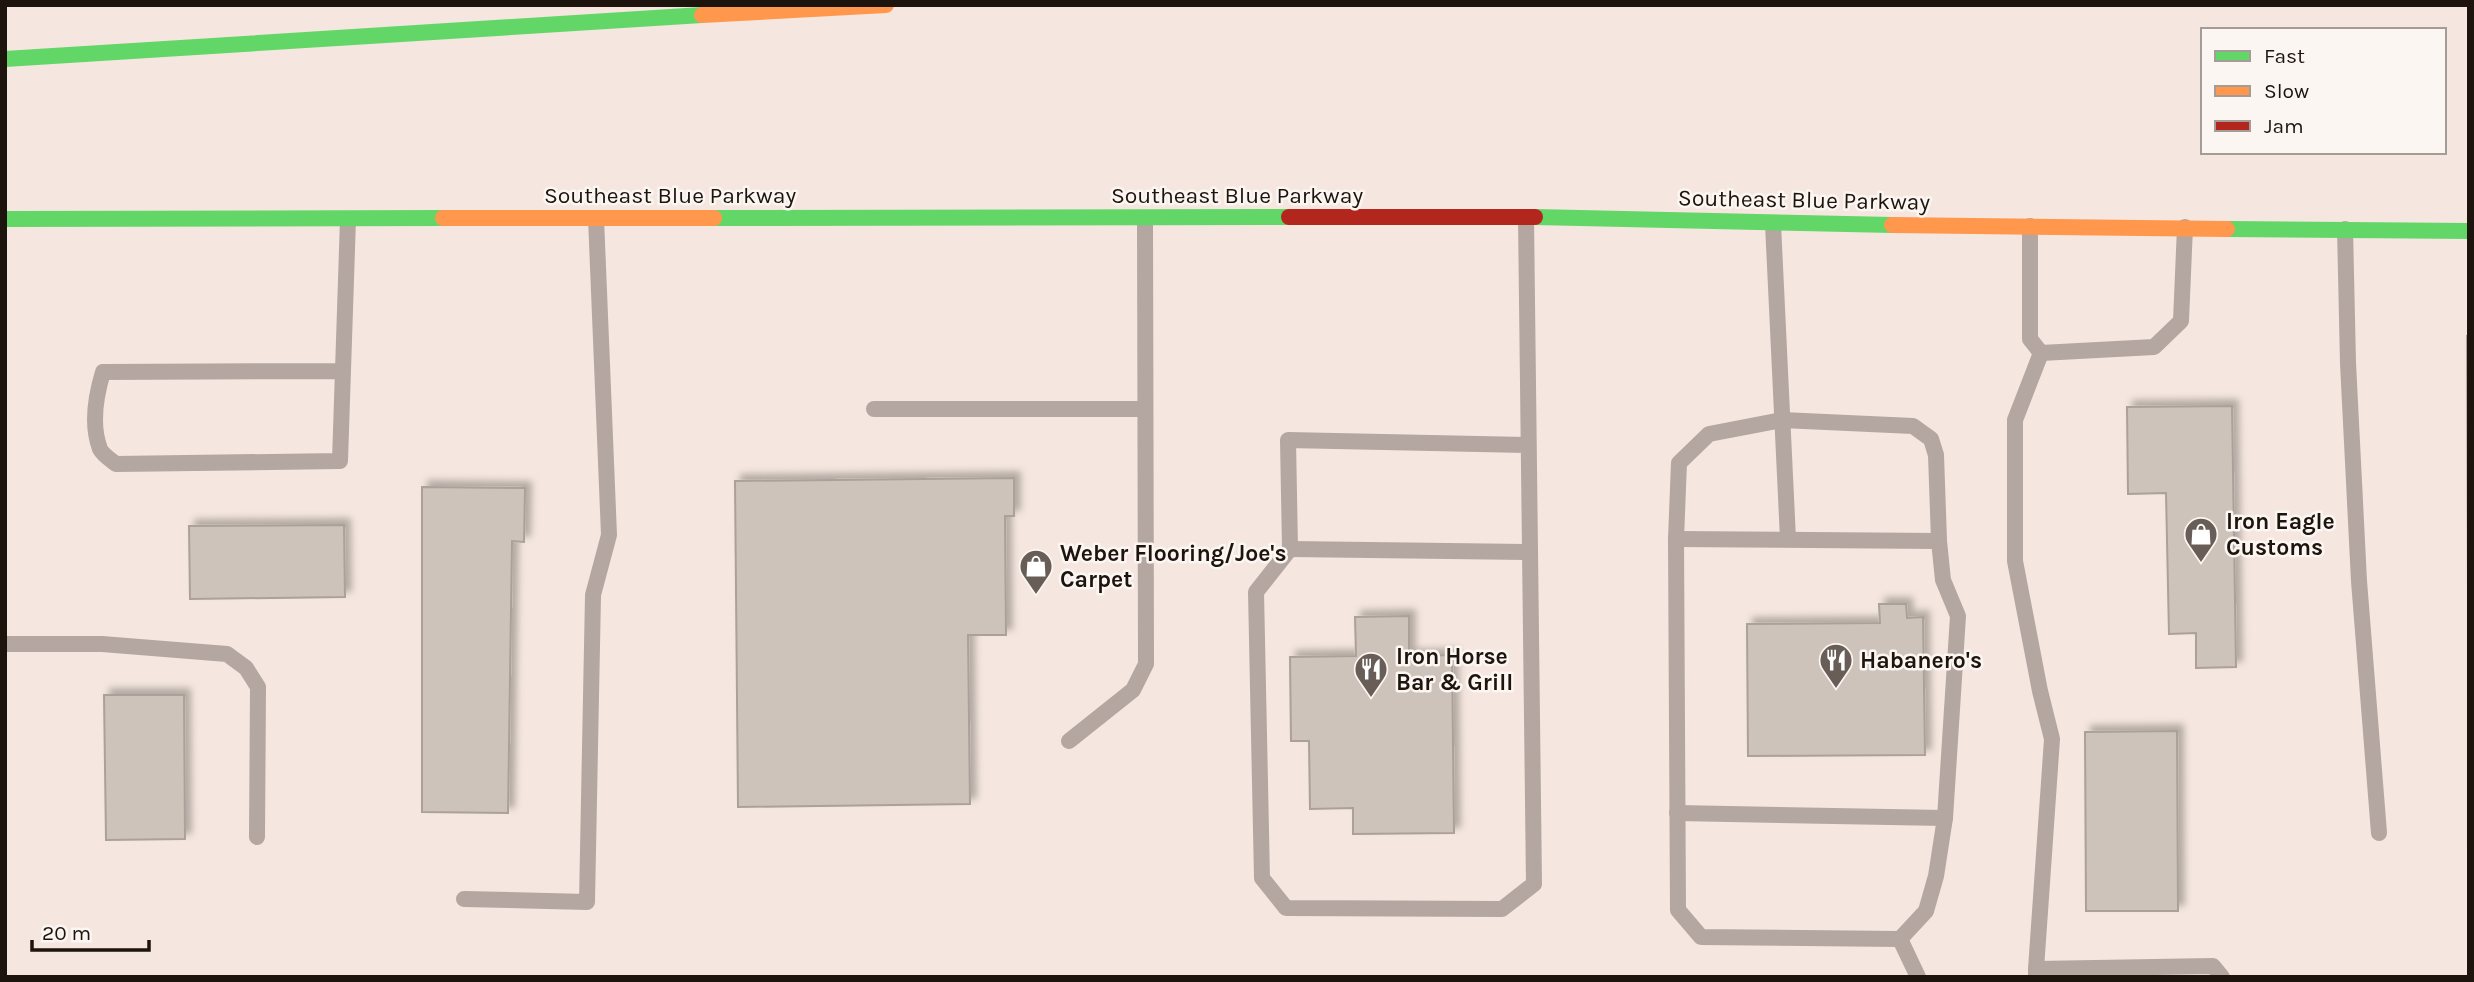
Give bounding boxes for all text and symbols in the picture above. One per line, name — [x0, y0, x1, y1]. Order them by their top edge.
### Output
legend — [2201, 28, 2446, 154]
text: Fast — [2264, 44, 2305, 68]
text: Slow — [2264, 79, 2309, 103]
text: Jam — [2264, 114, 2304, 138]
street label: Southeast Blue Parkway — [544, 182, 796, 209]
street label: Southeast Blue Parkway — [1111, 182, 1363, 209]
street label: Southeast Blue Parkway — [1678, 184, 1931, 216]
place label: Iron Eagle Customs — [2226, 508, 2335, 561]
shop icon: Iron Eagle Customs — [2182, 515, 2220, 564]
place label: Weber Flooring/Joe's Carpet — [1060, 540, 1287, 593]
shop icon: Weber Flooring/Joe's Carpet — [1017, 547, 1055, 596]
restaurant icon: Habanero's — [1817, 641, 1855, 690]
place label: Iron Horse Bar & Grill — [1396, 643, 1513, 696]
place label: Habanero's — [1860, 647, 1982, 674]
restaurant icon: Iron Horse Bar & Grill — [1352, 650, 1390, 699]
scale bar — [32, 908, 149, 952]
text: 20 m — [42, 921, 91, 945]

